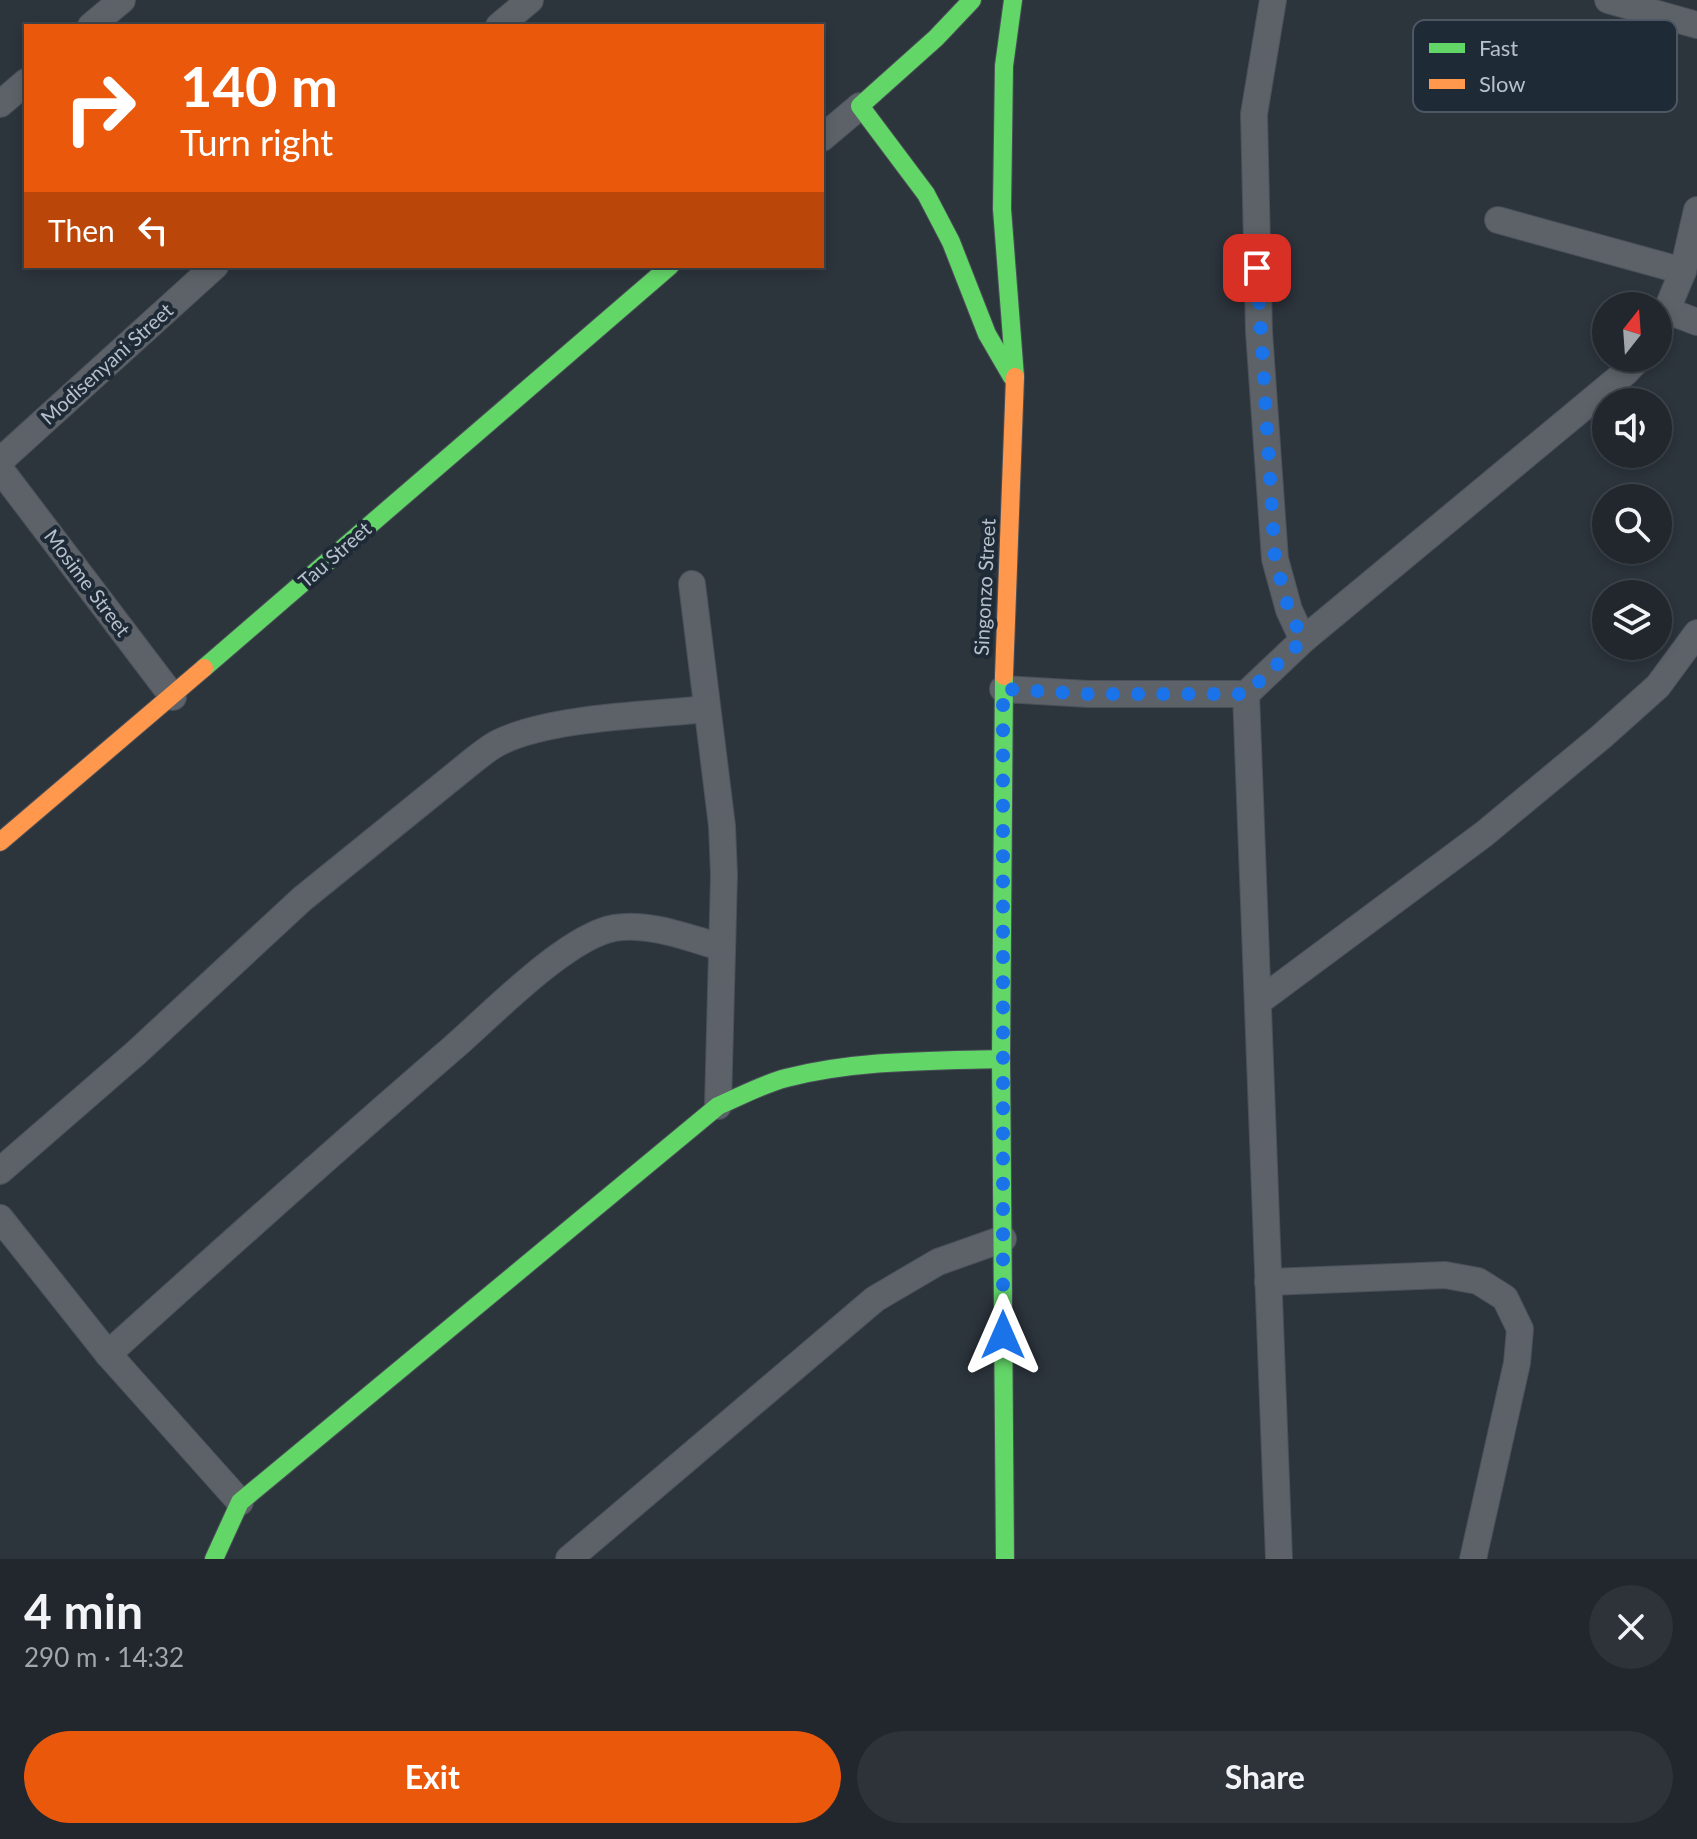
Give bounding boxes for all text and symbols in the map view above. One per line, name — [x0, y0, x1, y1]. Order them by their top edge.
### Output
legend — [1413, 20, 1677, 112]
text: Fast — [1479, 34, 1518, 61]
text: 140 m — [180, 52, 338, 119]
icon: right — [48, 56, 152, 160]
text: Slow — [1479, 70, 1526, 97]
text: Turn right — [180, 120, 333, 164]
icon: left — [131, 208, 175, 252]
text: Then — [48, 212, 115, 248]
pin — [1223, 234, 1291, 302]
icon: arrive — [1235, 246, 1279, 290]
north arrow — [1592, 292, 1672, 372]
map controls — [1592, 292, 1672, 660]
street label: Modisenyani Street — [35, 298, 177, 429]
button: sound — [1592, 388, 1672, 468]
button: search — [1592, 484, 1672, 564]
street label: Tau Street — [293, 516, 376, 592]
street label: Singonzo Street — [968, 518, 1000, 656]
street label: Mosime Street — [40, 524, 136, 641]
button: layers — [1592, 580, 1672, 660]
position arrow — [961, 1293, 1045, 1377]
text: 4 min — [24, 1582, 143, 1639]
button: close — [1589, 1585, 1673, 1669]
text: 290 m · 14:32 — [24, 1641, 184, 1673]
button: Exit — [24, 1731, 841, 1823]
button: Share — [857, 1731, 1673, 1823]

